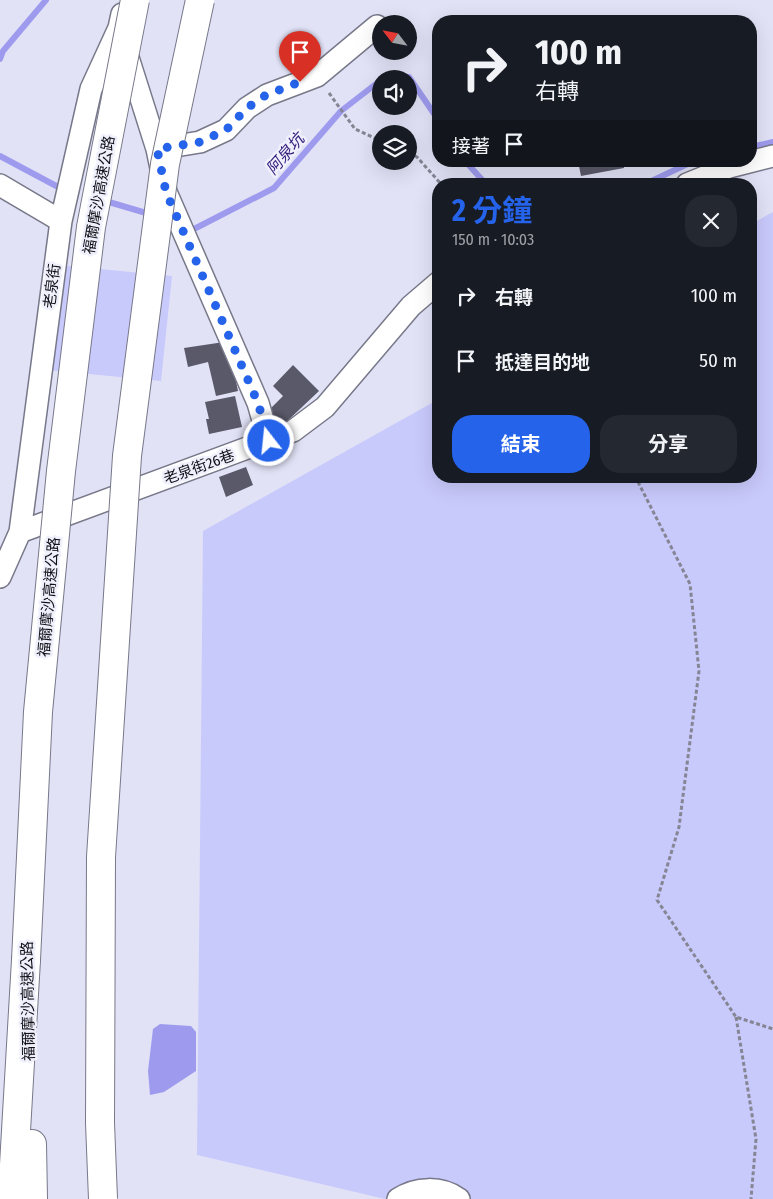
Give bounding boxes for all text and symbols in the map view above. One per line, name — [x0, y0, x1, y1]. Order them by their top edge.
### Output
north arrow — [372, 15, 418, 60]
map controls — [372, 15, 417, 170]
pin — [279, 31, 321, 82]
text: 100 m — [535, 31, 622, 73]
icon: right — [452, 35, 517, 100]
icon: arrive — [286, 38, 314, 66]
button: sound — [372, 70, 417, 115]
text: 右轉 — [535, 78, 579, 105]
button: layers — [372, 125, 417, 170]
water label: 阿泉坑 — [262, 128, 309, 178]
icon: arrive — [500, 130, 528, 158]
street label: 福爾摩沙高速公路 — [80, 134, 118, 256]
text: 接著 — [452, 135, 490, 158]
text: 2 分鐘 — [452, 193, 532, 229]
button: close — [685, 195, 737, 247]
text: 150 m · 10:03 — [452, 230, 534, 249]
street label: 老泉街 — [40, 263, 64, 309]
icon: right — [452, 282, 480, 310]
text: 100 m — [691, 284, 737, 307]
text: 右轉 — [495, 286, 533, 309]
icon: arrive — [452, 347, 480, 375]
text: 50 m — [699, 349, 737, 372]
text: 抵達目的地 — [495, 351, 590, 374]
position arrow — [242, 414, 294, 466]
button: 結束 — [452, 415, 590, 473]
button: 分享 — [600, 415, 737, 473]
street label: 老泉街26巷 — [161, 446, 237, 488]
street label: 福爾摩沙高速公路 — [35, 536, 63, 658]
street label: 福爾摩沙高速公路 — [18, 941, 38, 1061]

